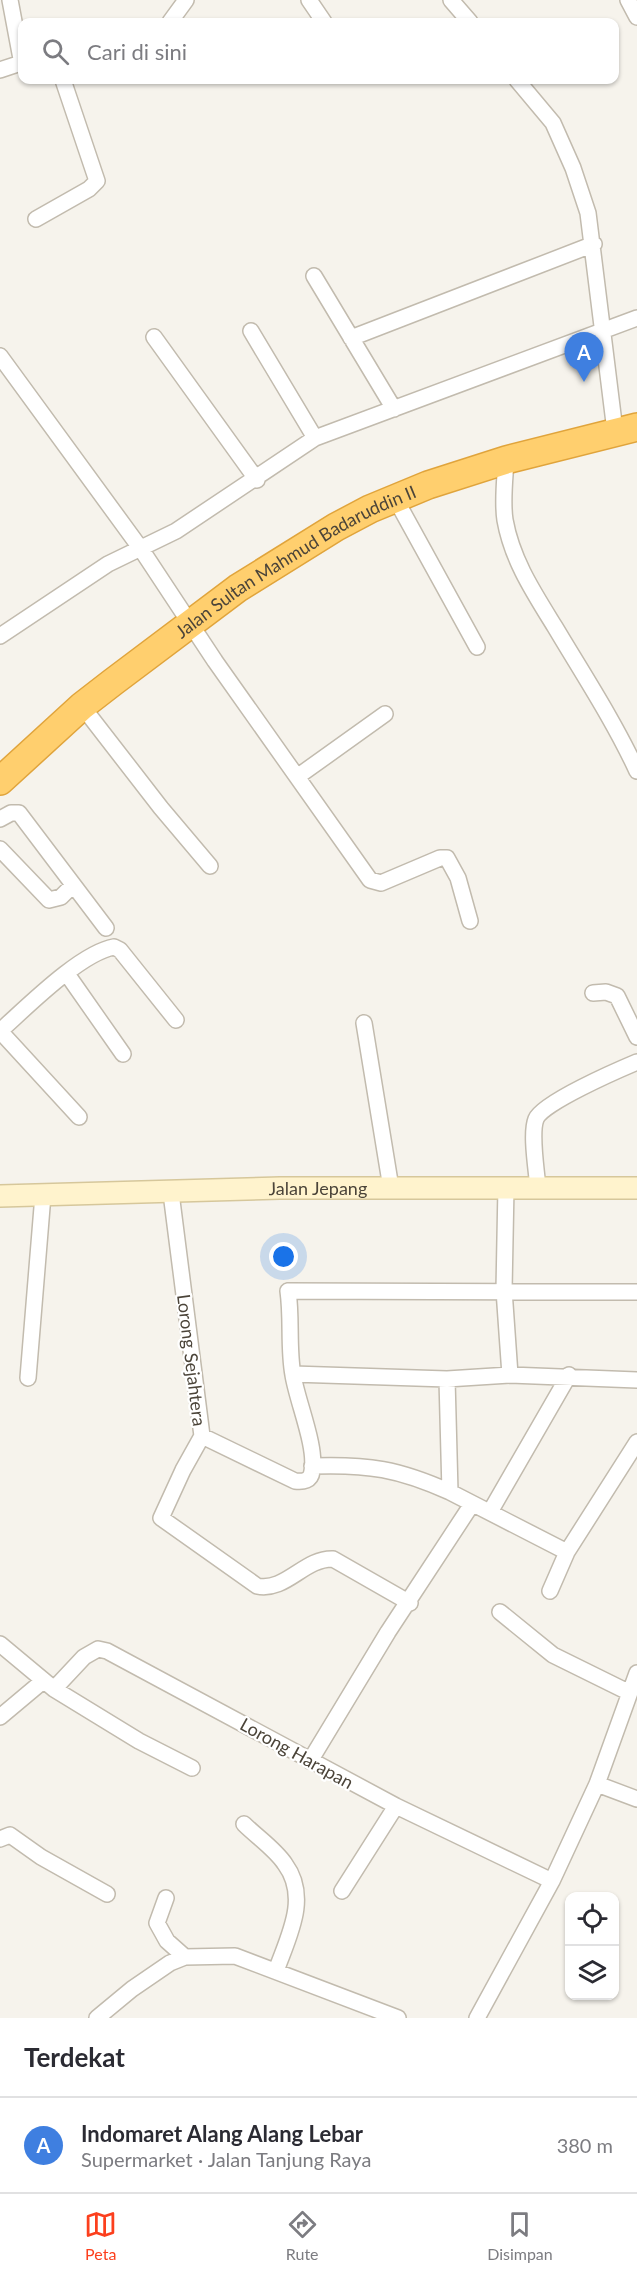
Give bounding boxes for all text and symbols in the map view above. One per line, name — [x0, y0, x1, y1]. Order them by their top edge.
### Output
search box — [18, 18, 619, 84]
icon: search — [39, 35, 72, 68]
text: Cari di sini — [87, 38, 187, 65]
pin: A — [564, 332, 604, 382]
street label: Jalan Sultan Mahmud Badaruddin II — [171, 480, 419, 642]
street label: Jalan Jepang — [268, 1177, 367, 1199]
your location — [269, 1242, 298, 1271]
street label: Lorong Sejahtera — [173, 1293, 211, 1427]
street label: Lorong Harapan — [237, 1713, 357, 1793]
map controls — [565, 1892, 619, 2000]
button: locate — [565, 1892, 619, 1946]
button: layers — [565, 1946, 619, 2000]
text: Terdekat — [24, 2041, 125, 2073]
text: Indomaret Alang Alang Lebar — [81, 2120, 363, 2147]
text: A — [37, 2133, 50, 2157]
text: 380 m — [557, 2133, 613, 2157]
text: Supermarket · Jalan Tanjung Raya — [81, 2147, 371, 2171]
tab: Peta — [84, 2208, 117, 2263]
tab: Rute — [286, 2208, 319, 2263]
tab: Disimpan — [487, 2208, 553, 2263]

